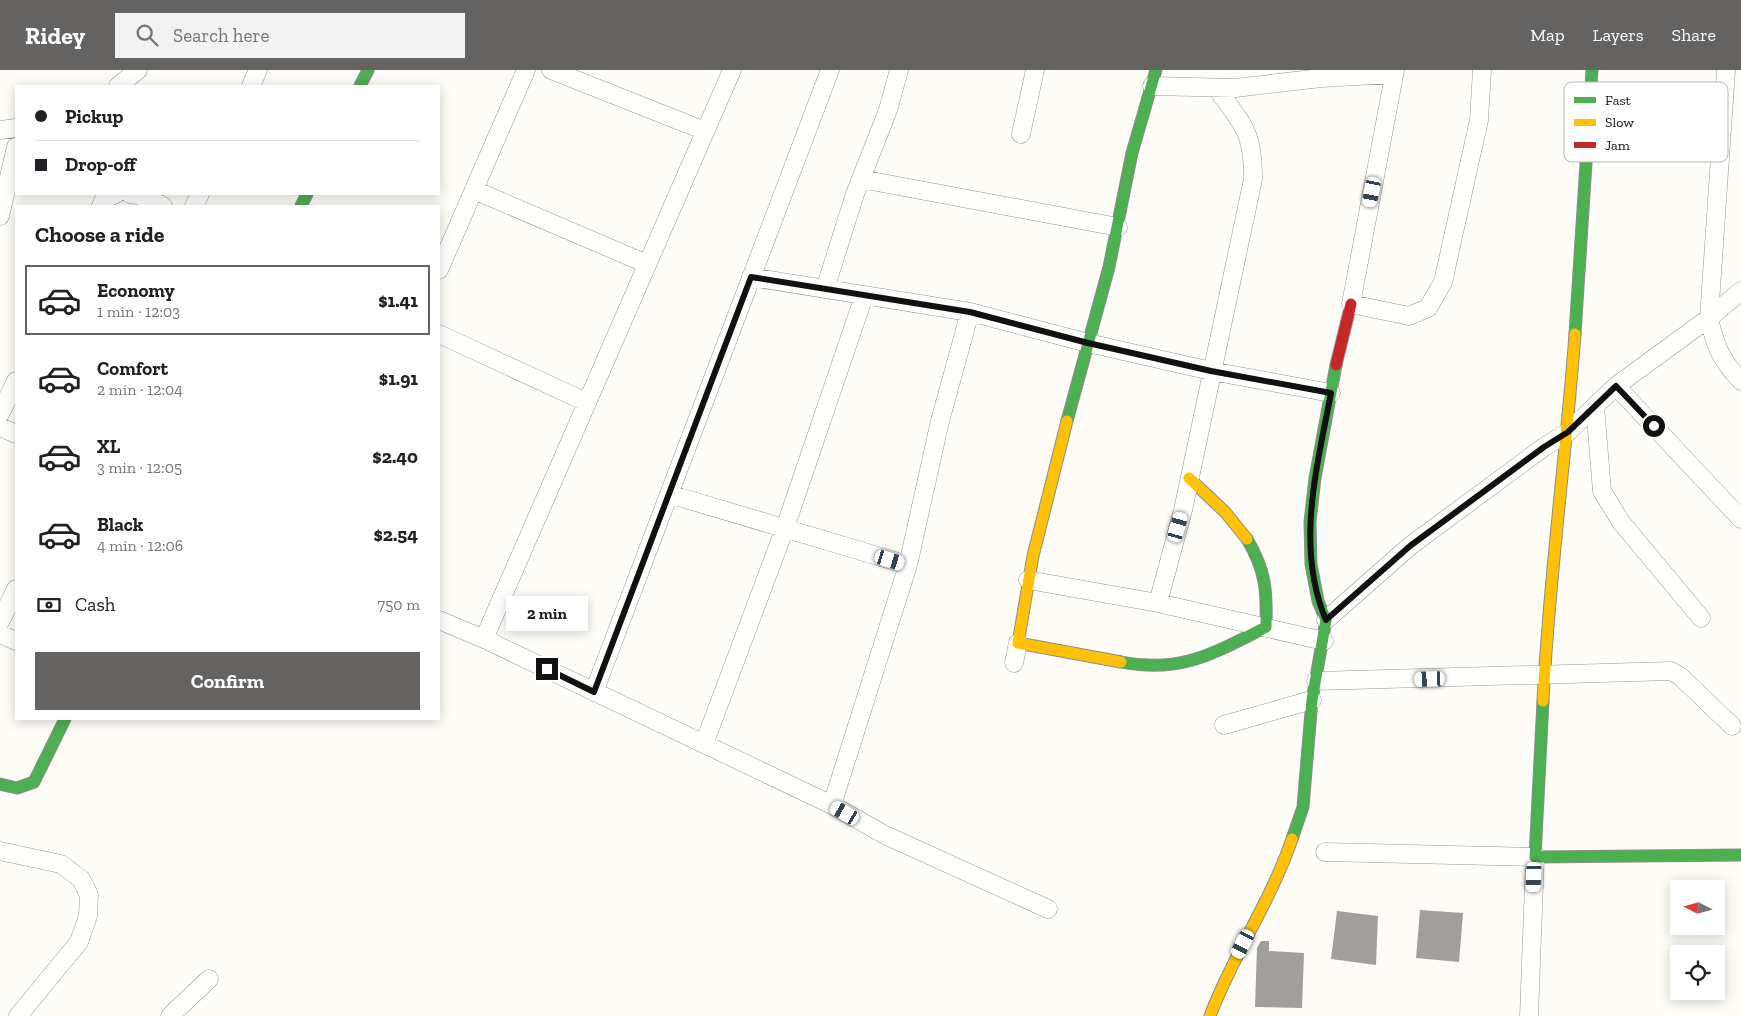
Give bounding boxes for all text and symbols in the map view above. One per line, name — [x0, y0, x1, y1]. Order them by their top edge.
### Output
search box — [115, 13, 465, 58]
text: Ridey — [25, 21, 85, 50]
icon: search — [133, 21, 161, 49]
text: Search here — [173, 24, 269, 47]
text: Map — [1530, 24, 1565, 46]
text: Layers — [1593, 24, 1644, 46]
text: Share — [1672, 24, 1716, 46]
legend — [1564, 82, 1728, 162]
text: Fast — [1605, 92, 1632, 109]
text: Pickup — [65, 105, 123, 128]
text: Slow — [1605, 114, 1634, 131]
text: Jam — [1605, 137, 1630, 154]
text: Drop-off — [65, 153, 136, 176]
car — [1361, 176, 1382, 208]
text: Choose a ride — [35, 221, 165, 248]
icon: car — [37, 278, 82, 323]
text: Economy — [97, 279, 175, 302]
text: $1.41 — [378, 289, 418, 312]
text: 1 min · 12:03 — [97, 302, 180, 321]
icon: car — [37, 356, 82, 401]
text: Comfort — [97, 357, 168, 380]
text: $1.91 — [379, 367, 418, 390]
text: 2 min · 12:04 — [97, 380, 183, 399]
route start — [1643, 415, 1665, 437]
icon: car — [37, 434, 82, 479]
text: XL — [97, 435, 120, 458]
text: $2.40 — [372, 445, 418, 468]
text: 3 min · 12:05 — [97, 458, 182, 477]
car — [1166, 511, 1189, 543]
icon: car — [37, 512, 82, 557]
text: Black — [97, 513, 143, 536]
text: $2.54 — [373, 523, 418, 546]
text: 4 min · 12:06 — [97, 536, 183, 555]
car — [873, 548, 906, 572]
icon: cash — [35, 591, 63, 619]
text: Cash — [75, 593, 115, 616]
text: 750 m — [378, 595, 420, 614]
callout: 2 min — [506, 596, 588, 632]
text: 2 min — [527, 604, 567, 623]
button: Confirm — [35, 652, 420, 710]
route end — [536, 658, 558, 680]
car — [1414, 671, 1445, 687]
car — [828, 799, 861, 827]
car — [1525, 862, 1542, 892]
north arrow — [1670, 880, 1725, 935]
map controls — [1670, 880, 1725, 1000]
car — [1229, 927, 1256, 961]
button: locate — [1670, 945, 1725, 1000]

